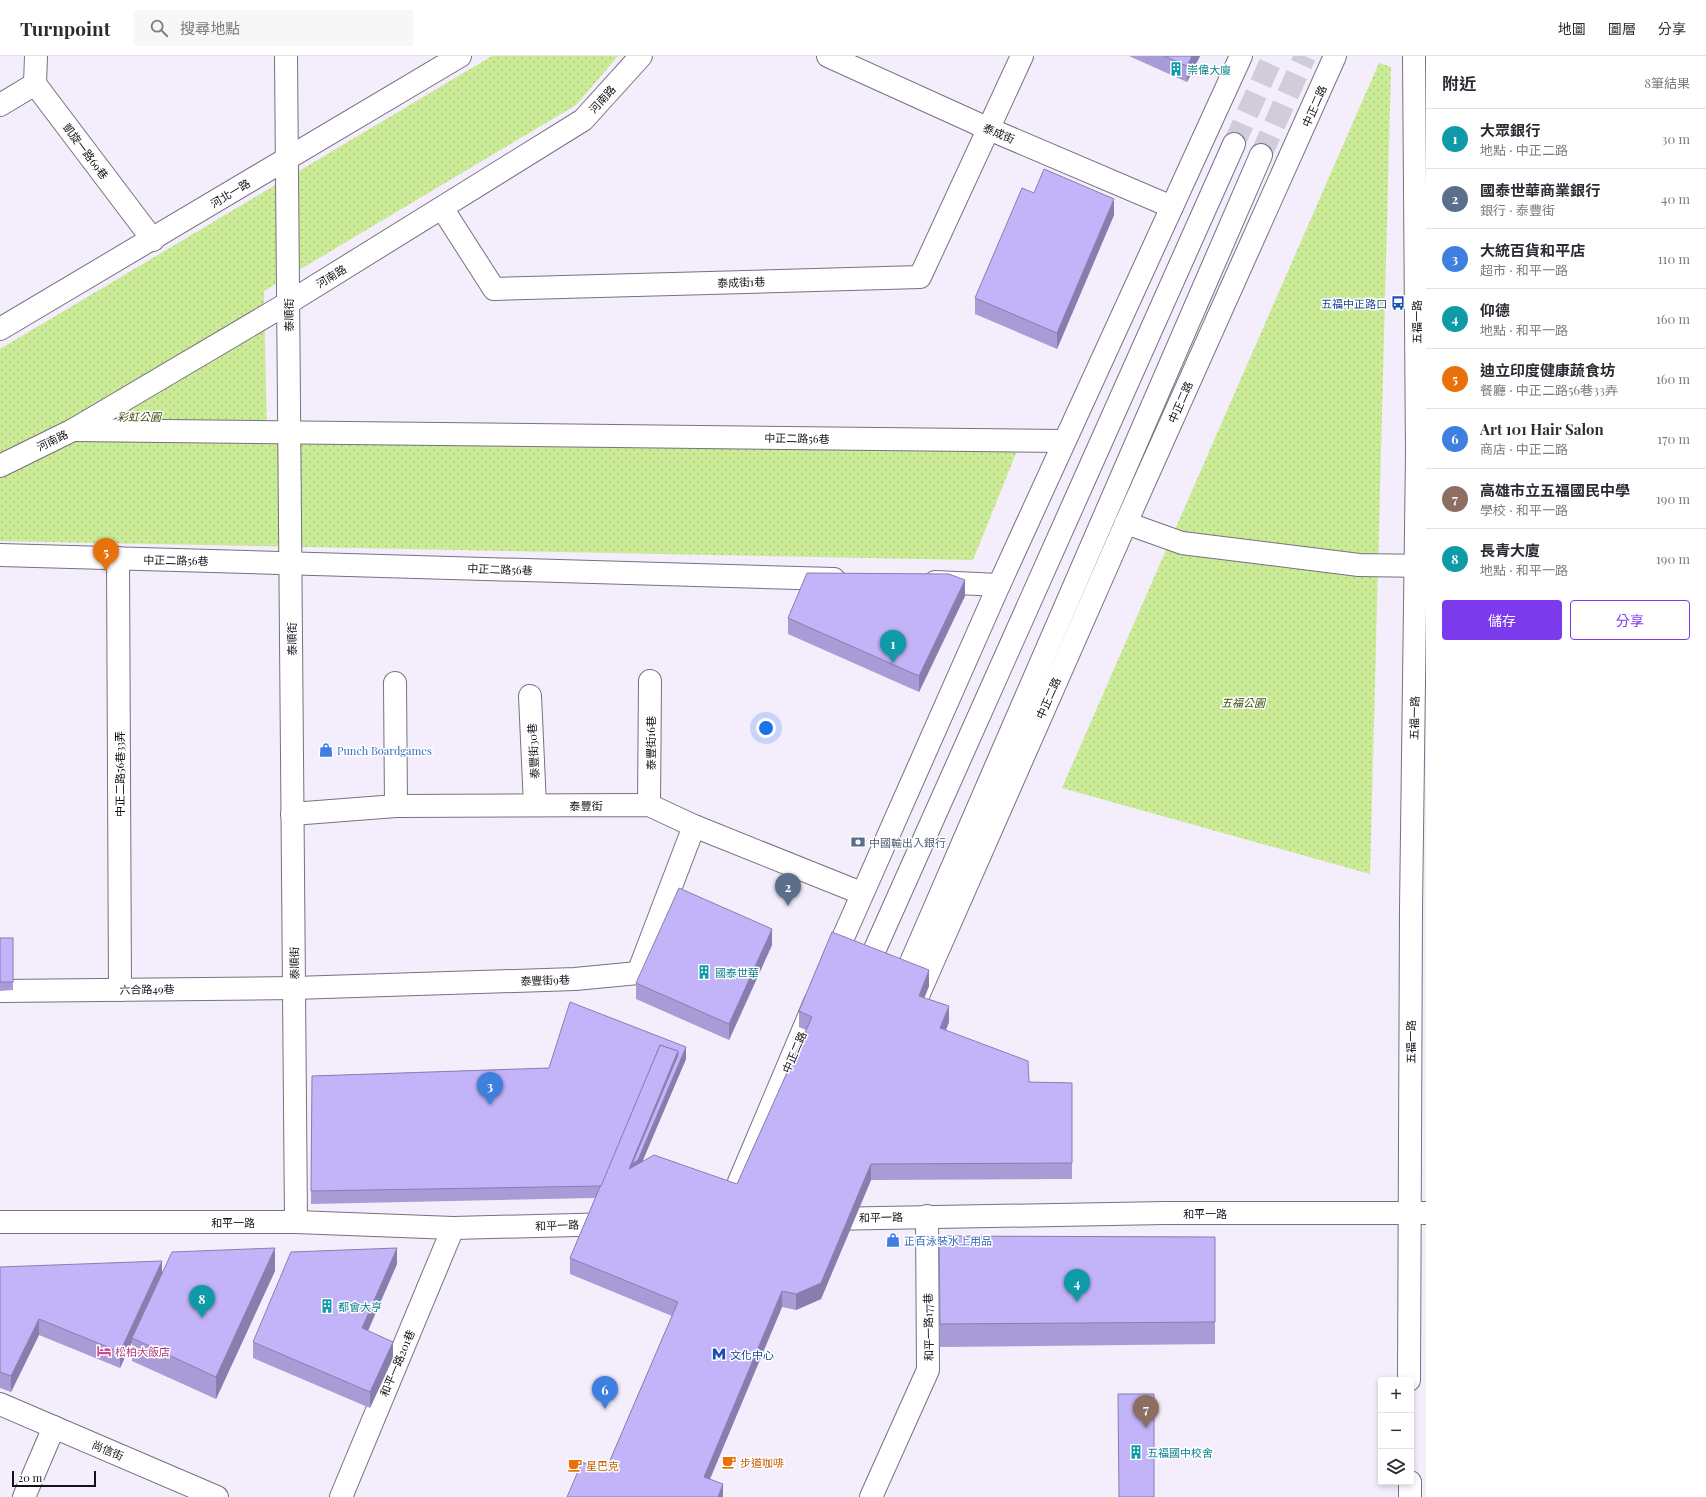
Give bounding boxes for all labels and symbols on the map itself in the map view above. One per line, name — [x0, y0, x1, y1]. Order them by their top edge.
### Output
building icon: 崇偉大廈 — [1168, 61, 1184, 77]
place label: 崇偉大廈 — [1187, 62, 1231, 77]
street label: 河南路 — [585, 82, 619, 116]
street label: 中正二路 — [1298, 83, 1330, 129]
street label: 凱旋一路69巷 — [60, 120, 112, 182]
street label: 泰成街 — [981, 120, 1017, 146]
street label: 河北一路 — [207, 175, 253, 211]
street label: 河南路 — [313, 261, 349, 291]
street label: 泰成街1巷 — [717, 274, 765, 290]
bus stop icon: 五福中正路口 — [1390, 295, 1406, 311]
place label: 五福中正路口 — [1321, 296, 1387, 311]
street label: 泰順街 — [281, 299, 296, 332]
street label: 五福一路 — [1409, 300, 1424, 344]
street label: 中正二路 — [1164, 379, 1196, 425]
park label: 彩虹公園 — [117, 409, 163, 424]
street label: 河南路 — [34, 426, 70, 454]
street label: 中正二路56巷 — [764, 430, 830, 446]
pin: 5 — [93, 538, 119, 571]
street label: 中正二路56巷 — [143, 552, 209, 568]
street label: 中正二路56巷 — [467, 560, 533, 578]
street label: 泰順街 — [284, 623, 299, 656]
pin: 1 — [880, 630, 906, 663]
street label: 中正二路 — [1032, 675, 1064, 721]
park label: 五福公園 — [1221, 695, 1267, 710]
street label: 五福一路 — [1406, 696, 1422, 740]
street label: 泰豐街16巷 — [643, 716, 658, 770]
your location — [756, 718, 776, 738]
street label: 泰豐街30巷 — [524, 723, 542, 779]
street label: 中正二路56巷33弄 — [112, 731, 127, 817]
shop icon: Punch Boardgames — [318, 742, 334, 758]
place label: Punch Boardgames — [337, 743, 432, 758]
street label: 泰豐街 — [570, 798, 603, 813]
bank icon: 中國輸出入銀行 — [850, 834, 866, 850]
place label: 中國輸出入銀行 — [869, 835, 946, 850]
pin: 2 — [775, 873, 801, 906]
street label: 泰順街 — [286, 946, 302, 980]
building icon: 國泰世華 — [696, 964, 712, 980]
place label: 國泰世華 — [715, 965, 759, 980]
street label: 泰豐街9巷 — [520, 972, 570, 988]
street label: 六合路49巷 — [119, 981, 175, 997]
street label: 五福一路 — [1403, 1020, 1418, 1064]
street label: 中正二路 — [779, 1029, 809, 1075]
pin: 3 — [477, 1072, 503, 1105]
street label: 和平一路 — [1183, 1206, 1227, 1221]
street label: 和平一路 — [859, 1209, 903, 1225]
street label: 和平一路 — [211, 1215, 255, 1230]
street label: 和平一路 — [535, 1217, 579, 1233]
shop icon: 正百泳裝水上用品 — [885, 1232, 901, 1248]
place label: 正百泳裝水上用品 — [904, 1233, 992, 1248]
pin: 4 — [1064, 1269, 1090, 1302]
pin: 8 — [189, 1285, 215, 1318]
street label: 和平一路177巷 — [920, 1293, 936, 1361]
building icon: 都會大亨 — [319, 1298, 335, 1314]
place label: 都會大亨 — [338, 1299, 382, 1314]
street label: 和平一路201巷 — [376, 1327, 418, 1399]
hotel icon: 松柏大飯店 — [96, 1343, 112, 1359]
place label: 松柏大飯店 — [115, 1344, 170, 1359]
metro station icon: 文化中心 — [711, 1346, 727, 1362]
place label: 文化中心 — [730, 1347, 774, 1362]
pin: 6 — [592, 1376, 618, 1409]
pin: 7 — [1133, 1395, 1159, 1428]
street label: 尚信街 — [90, 1437, 126, 1463]
building icon: 五福國中校舍 — [1128, 1444, 1144, 1460]
place label: 五福國中校舍 — [1147, 1445, 1213, 1460]
cafe icon: 步道咖啡 — [721, 1454, 737, 1470]
place label: 步道咖啡 — [740, 1455, 784, 1470]
cafe icon: 星巴克 — [567, 1457, 583, 1473]
place label: 星巴克 — [586, 1458, 619, 1473]
scale bar — [12, 1469, 96, 1488]

